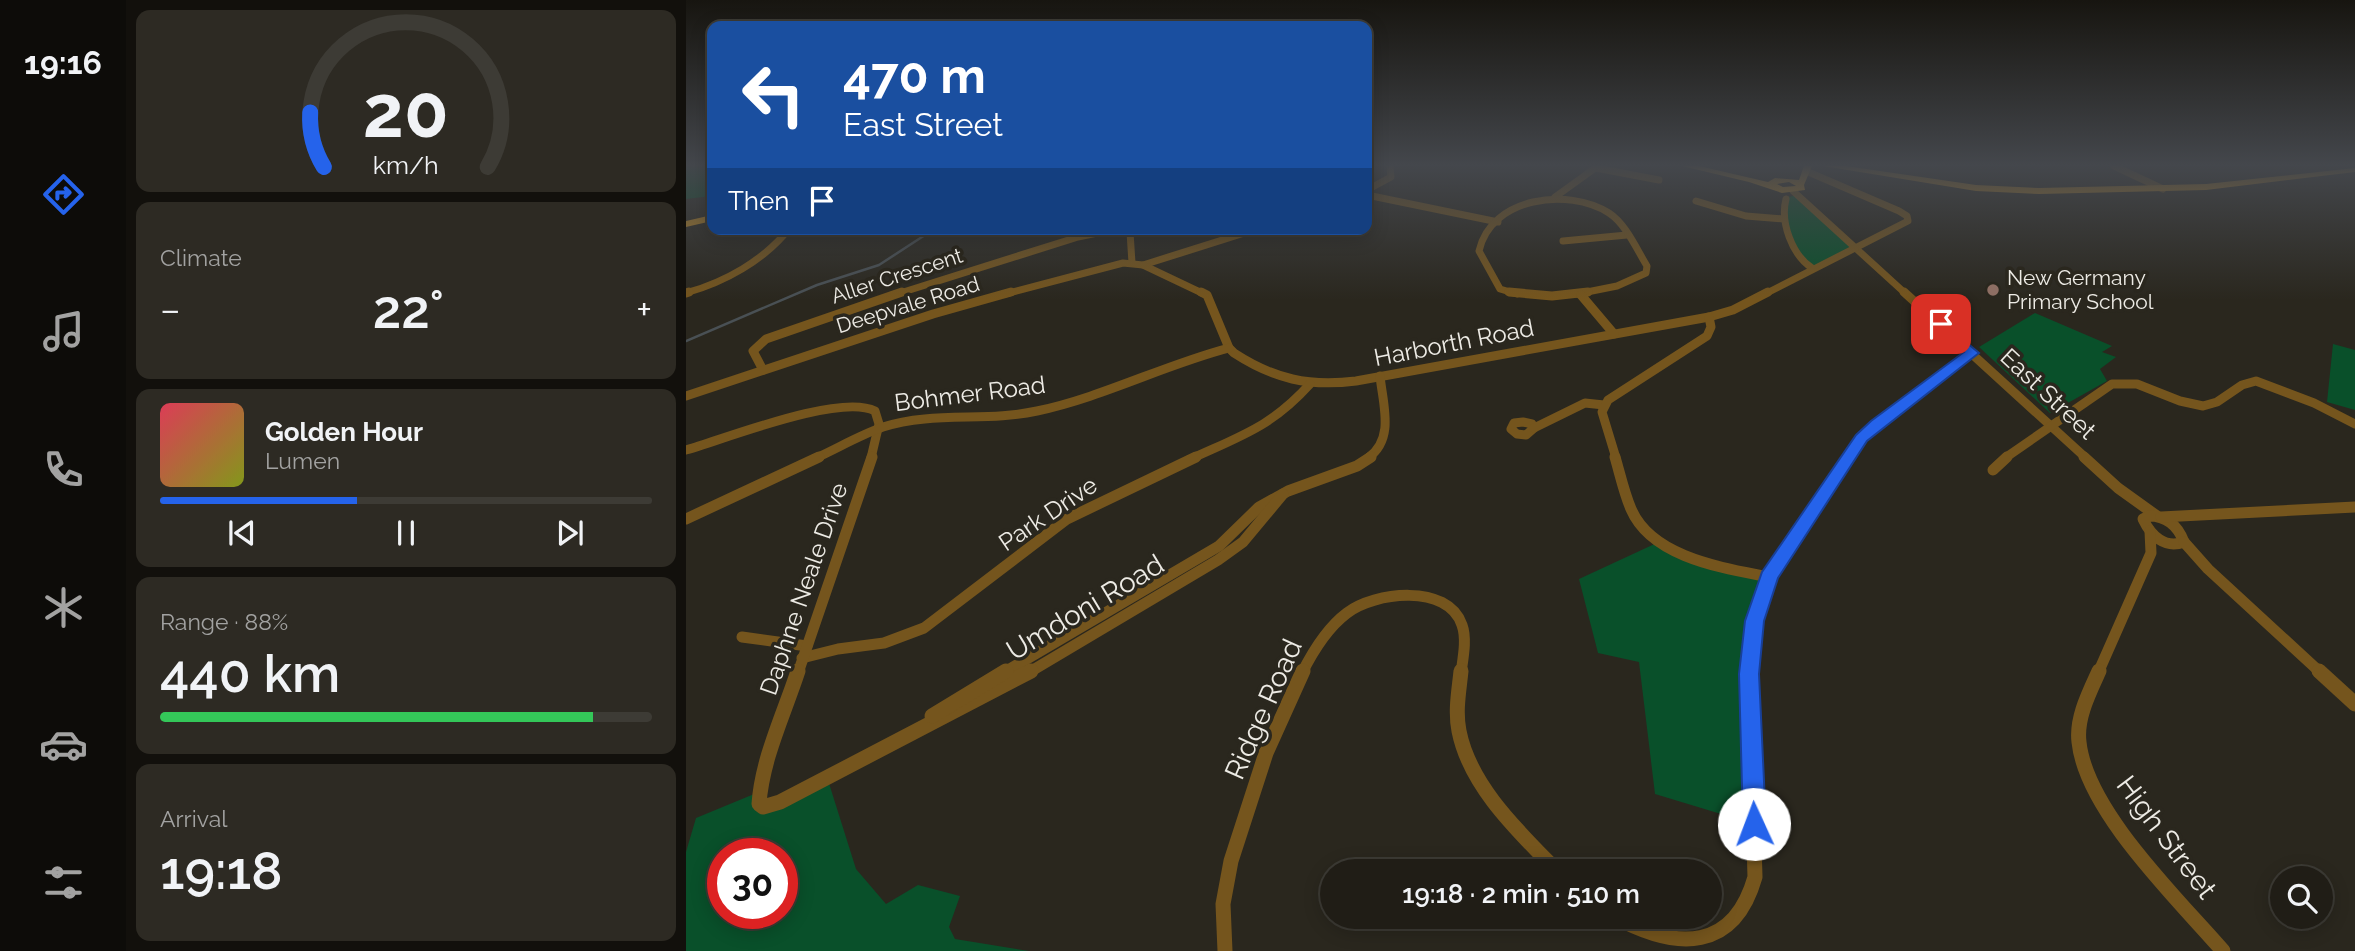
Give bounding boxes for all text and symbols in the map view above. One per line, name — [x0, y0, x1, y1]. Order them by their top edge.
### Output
text: 19:16 — [24, 44, 102, 81]
text: 470 m — [843, 47, 986, 104]
icon: left — [728, 49, 819, 140]
text: 20 — [363, 69, 449, 154]
text: East Street — [843, 106, 1003, 143]
text: km/h — [373, 150, 439, 180]
icon: directions — [39, 170, 88, 219]
icon: arrive — [803, 182, 841, 220]
text: Then — [728, 186, 789, 216]
street label: Aller Crescent — [828, 242, 966, 309]
text: Climate — [160, 244, 242, 271]
place label: New Germany Primary School — [2007, 265, 2154, 314]
street label: Deepvale Road — [833, 271, 982, 338]
text: 22° — [373, 279, 444, 340]
marker: New Germany Primary School — [1985, 282, 2001, 298]
text: − — [160, 287, 180, 332]
text: + — [636, 287, 652, 332]
pin — [1911, 294, 1971, 354]
icon: arrive — [1922, 305, 1960, 343]
icon: music — [39, 307, 88, 356]
street label: Harborth Road — [1371, 313, 1536, 372]
street label: East Street — [1995, 342, 2102, 445]
street label: Bohmer Road — [893, 370, 1047, 417]
text: Golden Hour — [265, 417, 423, 447]
icon: phone — [39, 445, 88, 494]
text: Lumen — [265, 447, 340, 474]
street label: Park Drive — [993, 470, 1102, 557]
street label: Daphne Neale Drive — [754, 479, 853, 699]
icon: previous — [223, 514, 261, 552]
icon: pause — [387, 514, 425, 552]
icon: next — [551, 514, 589, 552]
street label: Umdoni Road — [1001, 548, 1170, 667]
icon: climate — [39, 583, 88, 632]
text: Range · 88% — [160, 608, 288, 635]
street label: Ridge Road — [1218, 634, 1309, 784]
text: 440 km — [160, 643, 340, 704]
icon: car — [39, 720, 88, 769]
street label: High Street — [2110, 769, 2224, 906]
position arrow — [1717, 787, 1791, 861]
text: Arrival — [160, 805, 227, 832]
speed limit sign: 30 — [707, 838, 798, 929]
text: 19:18 — [160, 840, 282, 901]
icon: filters — [39, 858, 88, 907]
map controls — [2270, 866, 2333, 929]
button: search — [2270, 866, 2333, 929]
text: 19:18 · 2 min · 510 m — [1402, 879, 1640, 909]

